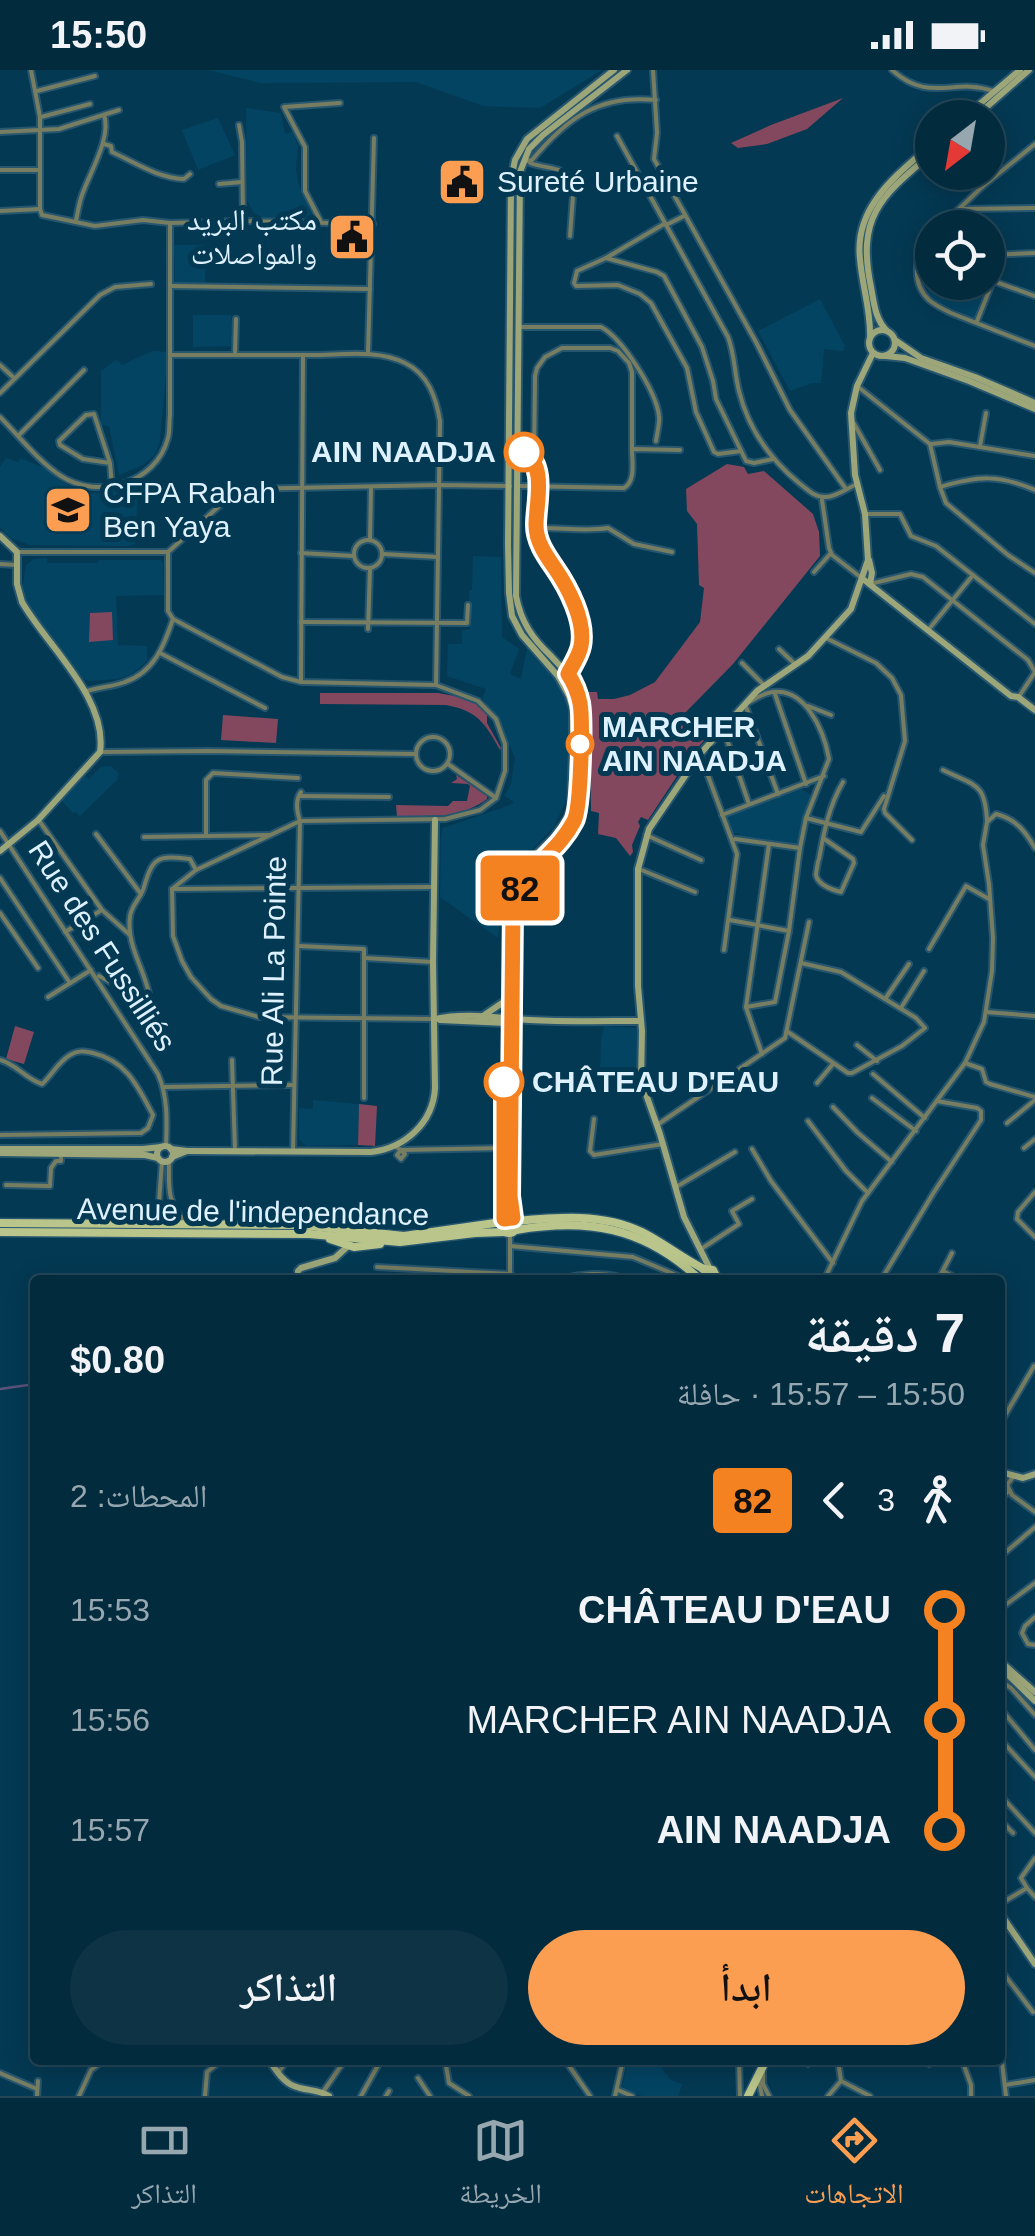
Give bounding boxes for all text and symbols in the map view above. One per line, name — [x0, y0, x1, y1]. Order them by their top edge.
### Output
text: 15:50 — [50, 14, 147, 56]
north arrow — [915, 100, 1005, 190]
map controls — [915, 100, 1005, 300]
public building icon: Sureté Urbaine — [436, 156, 488, 208]
place label: Sureté Urbaine — [497, 165, 699, 198]
place label: مكتب البريد والمواصلات — [187, 203, 317, 270]
button: locate — [915, 210, 1005, 300]
public building icon: مكتب البريد والمواصلات — [326, 211, 378, 263]
marker: AIN NAADJA — [505, 433, 543, 471]
place label: AIN NAADJA — [311, 435, 496, 468]
place label: CFPA Rabah Ben Yaya — [103, 476, 276, 543]
school or university icon: CFPA Rabah Ben Yaya — [42, 484, 94, 536]
place label: MARCHER AIN NAADJA — [602, 710, 787, 777]
marker: MARCHER AIN NAADJA — [567, 731, 593, 757]
street label: Rue des Fussilliés — [22, 835, 183, 1057]
street label: Rue Ali La Pointe — [255, 856, 292, 1086]
line badge: 82 — [475, 856, 565, 920]
text: 82 — [501, 869, 539, 908]
marker: CHÂTEAU D'EAU — [485, 1063, 523, 1101]
place label: CHÂTEAU D'EAU — [532, 1065, 779, 1098]
street label: Avenue de l'independance — [77, 1192, 429, 1231]
text: 7 دقيقة — [805, 1302, 965, 1364]
text: $0.80 — [70, 1339, 165, 1381]
text: 15:50 – 15:57 · حافلة — [677, 1376, 965, 1412]
icon: back — [807, 1473, 862, 1528]
icon: walk — [910, 1473, 965, 1528]
text: المحطات: 2 — [70, 1478, 207, 1514]
text: 82 — [733, 1481, 772, 1520]
text: 3 — [877, 1482, 895, 1518]
text: CHÂTEAU D'EAU — [578, 1589, 891, 1631]
text: 15:53 — [70, 1592, 150, 1628]
text: MARCHER AIN NAADJA — [467, 1699, 891, 1741]
text: 15:56 — [70, 1702, 150, 1738]
text: AIN NAADJA — [657, 1809, 891, 1851]
text: 15:57 — [70, 1812, 150, 1848]
button: التذاكر — [70, 1930, 508, 2045]
button: ابدأ — [528, 1930, 965, 2045]
tab: التذاكر — [131, 2113, 197, 2221]
tab: الخريطة — [459, 2113, 542, 2221]
tab: الاتجاهات — [804, 2113, 904, 2221]

